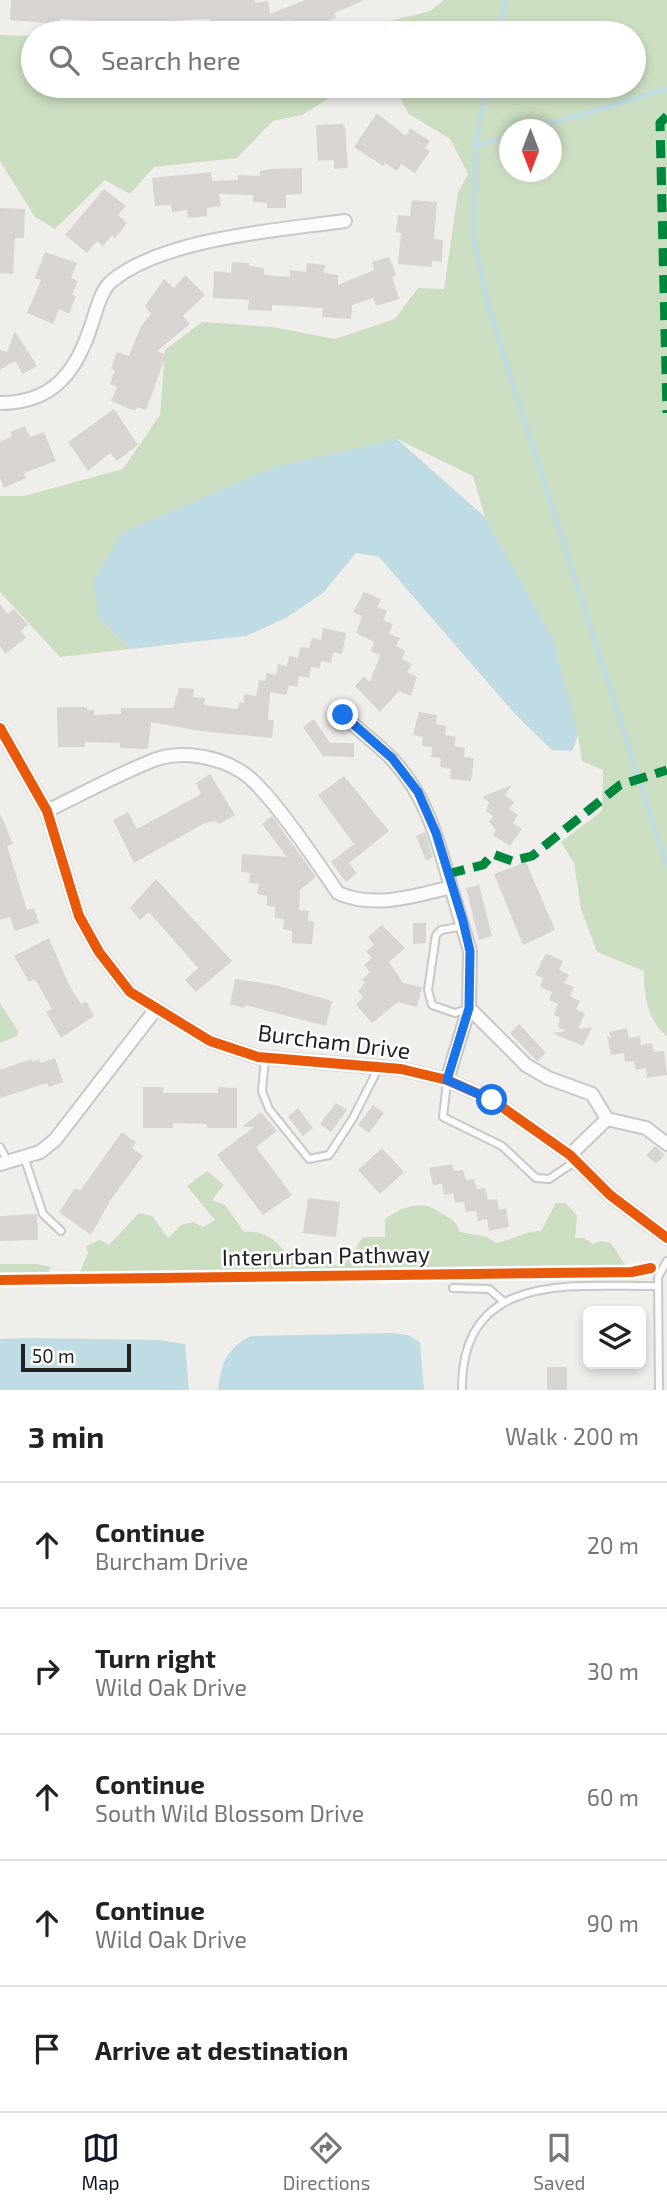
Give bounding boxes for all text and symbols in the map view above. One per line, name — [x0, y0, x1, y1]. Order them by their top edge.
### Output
search box — [21, 21, 646, 98]
icon: search — [45, 41, 83, 79]
text: Search here — [101, 44, 241, 75]
north arrow — [499, 119, 562, 182]
route end — [327, 699, 358, 730]
street label: Burcham Drive — [256, 1018, 412, 1064]
route start — [476, 1084, 507, 1115]
street label: Interurban Pathway — [222, 1239, 430, 1271]
map controls — [583, 1306, 646, 1369]
button: layers — [583, 1306, 646, 1369]
scale bar — [21, 1341, 131, 1373]
text: 50 m — [32, 1344, 75, 1367]
text: 3 min — [28, 1418, 104, 1454]
text: Walk · 200 m — [505, 1422, 639, 1450]
text: Continue — [95, 1516, 205, 1547]
icon: ahead — [28, 1526, 66, 1564]
text: 20 m — [587, 1531, 639, 1559]
text: Burcham Drive — [95, 1547, 248, 1575]
text: Turn right — [95, 1642, 216, 1673]
icon: right — [28, 1652, 66, 1690]
text: 30 m — [587, 1657, 639, 1685]
text: Wild Oak Drive — [95, 1673, 247, 1701]
text: Continue — [95, 1768, 205, 1799]
icon: ahead — [28, 1778, 66, 1816]
text: 60 m — [587, 1783, 639, 1811]
text: South Wild Blossom Drive — [95, 1799, 364, 1827]
text: Continue — [95, 1894, 205, 1925]
icon: ahead — [28, 1904, 66, 1942]
text: 90 m — [587, 1909, 639, 1937]
text: Wild Oak Drive — [95, 1925, 247, 1953]
icon: arrive — [28, 2030, 66, 2068]
text: Arrive at destination — [95, 2034, 348, 2065]
tab: Map — [82, 2129, 120, 2194]
tab: Directions — [283, 2129, 370, 2194]
tab: Saved — [533, 2129, 585, 2194]

